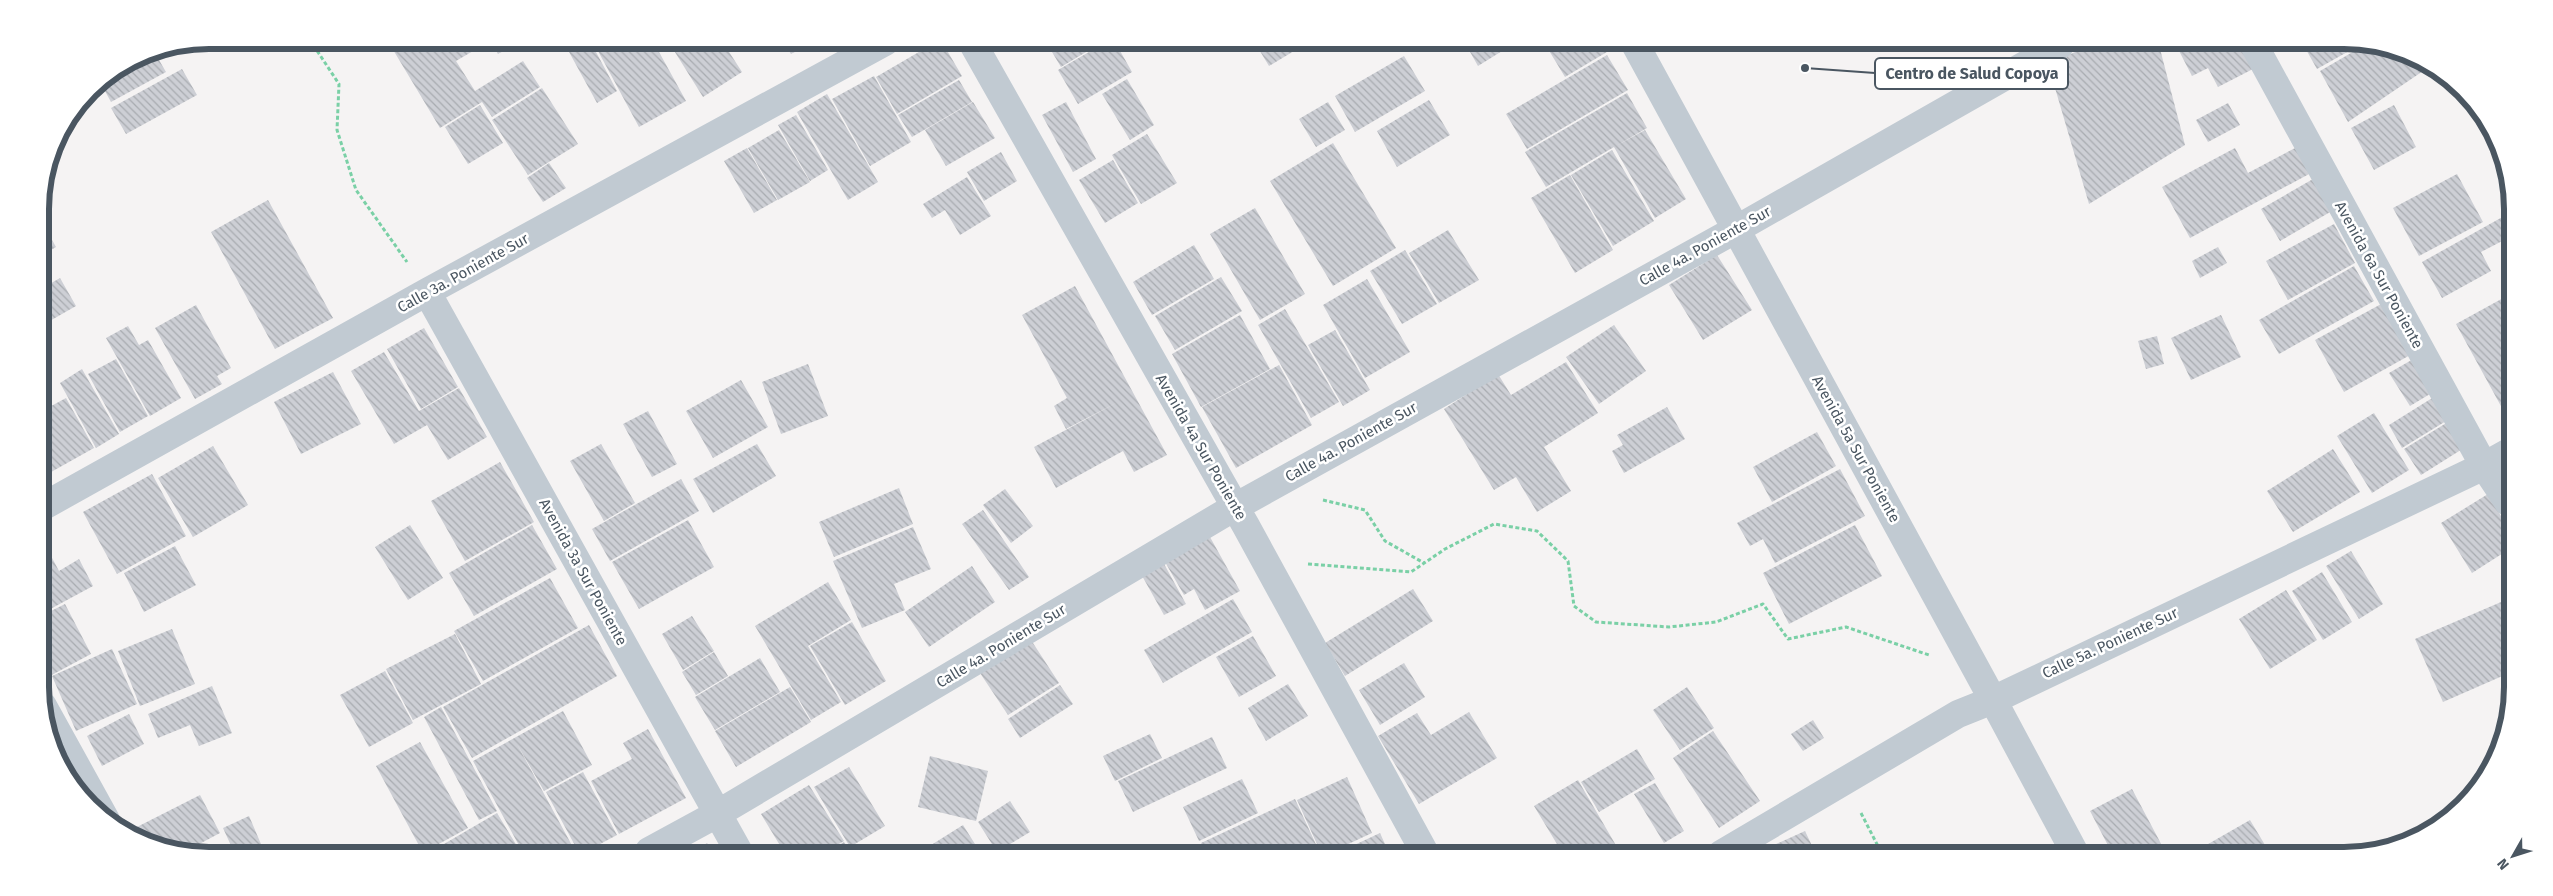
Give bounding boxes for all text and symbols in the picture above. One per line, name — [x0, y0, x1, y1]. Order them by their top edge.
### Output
callout: Centro de Salud Copoya — [1875, 58, 2068, 89]
text: Centro de Salud Copoya — [1885, 64, 2059, 83]
street label: Avenida 6a Sur Poniente — [2331, 198, 2427, 352]
street label: Calle 4a. Poniente Sur — [1636, 202, 1774, 290]
street label: Calle 3a. Poniente Sur — [394, 229, 532, 317]
street label: Avenida 4a Sur Poniente — [1152, 371, 1250, 523]
street label: Avenida 5a Sur Poniente — [1808, 373, 1904, 525]
street label: Calle 4a. Poniente Sur — [1282, 398, 1420, 486]
street label: Avenida 3a Sur Poniente — [535, 496, 631, 648]
street label: Calle 4a. Poniente Sur — [933, 600, 1069, 692]
street label: Calle 5a. Poniente Sur — [2039, 604, 2181, 682]
north arrow — [2488, 831, 2538, 881]
text: N — [2494, 855, 2513, 873]

